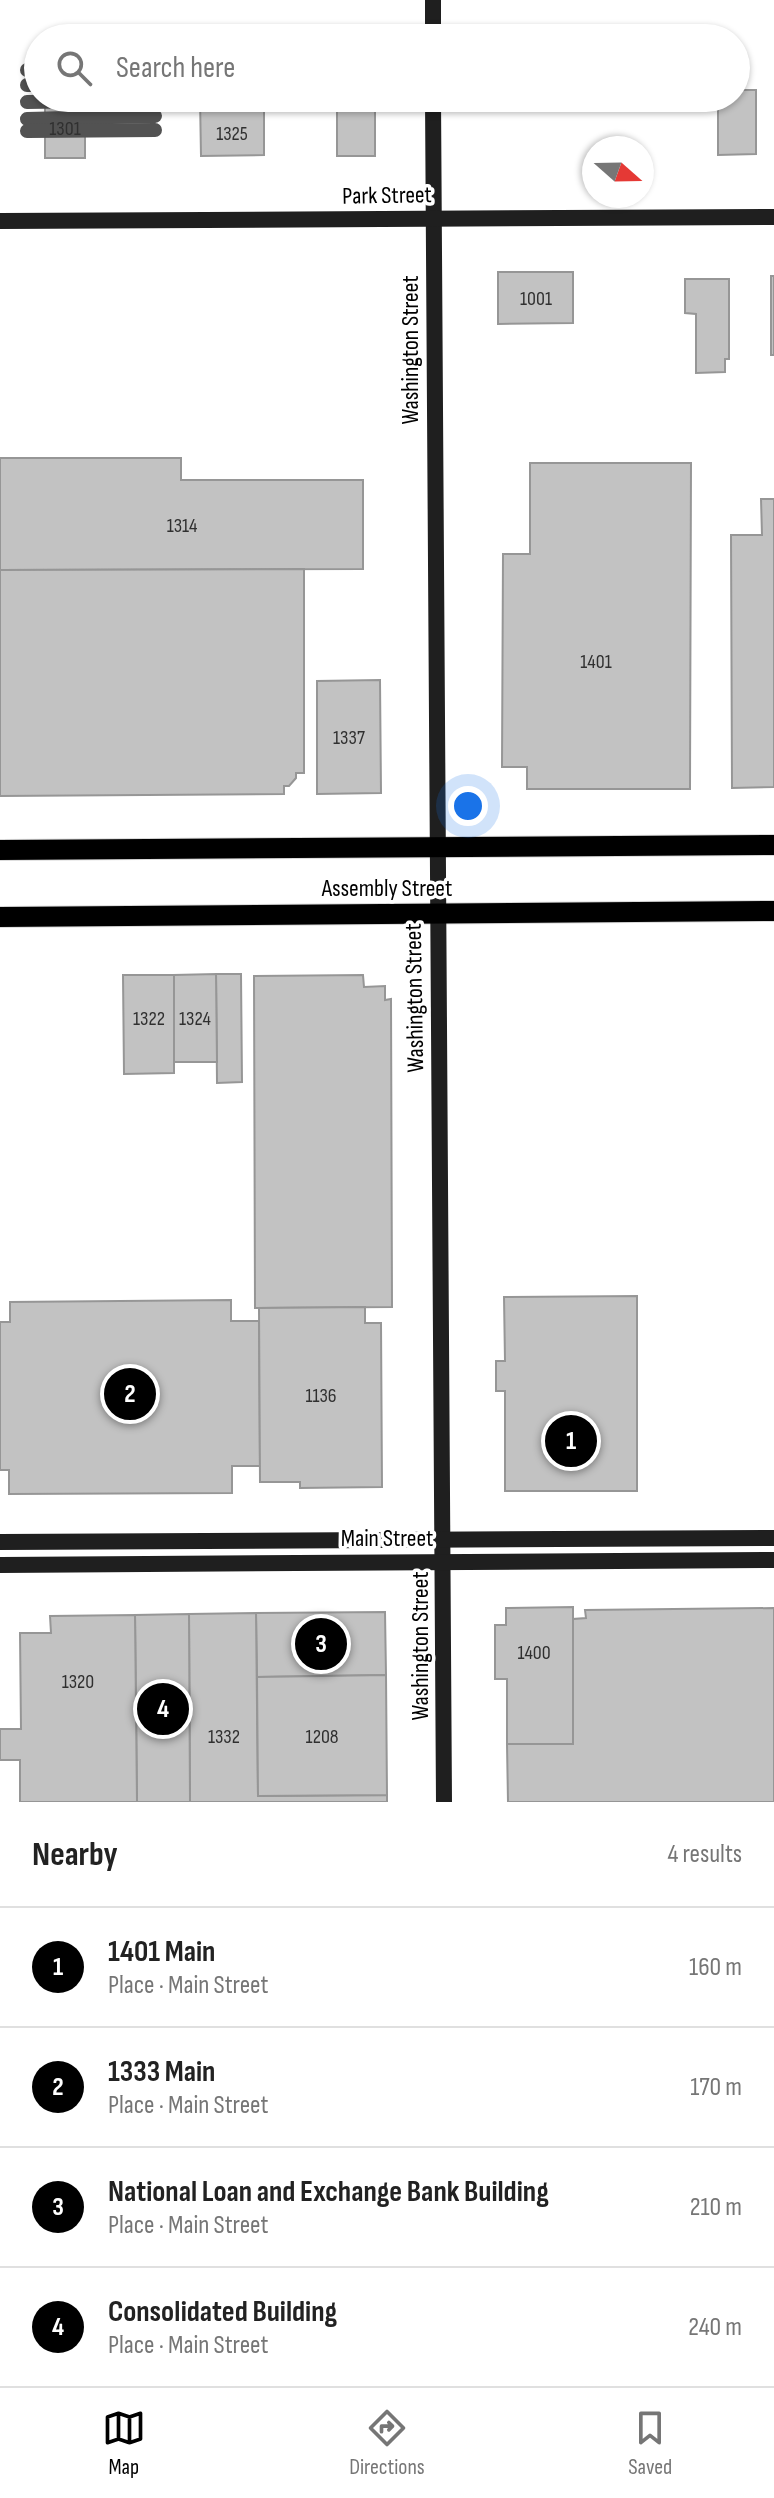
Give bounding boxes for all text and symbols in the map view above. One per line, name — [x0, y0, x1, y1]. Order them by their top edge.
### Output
search box — [24, 24, 750, 112]
icon: search — [52, 46, 96, 90]
text: Search here — [116, 50, 235, 86]
house number: 1301 — [49, 117, 81, 141]
house number: 1325 — [216, 122, 248, 146]
north arrow — [582, 136, 654, 208]
street label: Park Street — [342, 180, 432, 211]
street label: Washington Street — [396, 275, 425, 425]
house number: 1001 — [520, 287, 552, 311]
house number: 1314 — [167, 514, 197, 538]
house number: 1401 — [580, 650, 612, 674]
house number: 1337 — [333, 726, 365, 750]
your location — [448, 786, 488, 826]
street label: Assembly Street — [321, 874, 452, 903]
street label: Washington Street — [399, 923, 430, 1073]
house number: 1322 — [133, 1007, 165, 1031]
house number: 1324 — [179, 1007, 211, 1031]
pin: 2 — [104, 1364, 156, 1424]
house number: 1136 — [305, 1384, 337, 1408]
pin: 1 — [545, 1411, 597, 1471]
street label: Main Street — [341, 1524, 433, 1553]
street label: Washington Street — [406, 1571, 435, 1721]
pin: 3 — [295, 1614, 347, 1674]
house number: 1400 — [517, 1641, 551, 1665]
house number: 1320 — [62, 1670, 94, 1694]
pin: 4 — [137, 1679, 189, 1739]
house number: 1332 — [208, 1725, 240, 1749]
house number: 1208 — [305, 1725, 339, 1749]
text: Nearby — [32, 1834, 118, 1875]
text: 4 results — [667, 1839, 742, 1870]
text: 1401 Main — [108, 1934, 215, 1970]
text: 1 — [53, 1952, 63, 1983]
text: 160 m — [689, 1952, 742, 1983]
text: Place · Main Street — [108, 1970, 268, 2001]
text: 1333 Main — [108, 2054, 215, 2090]
text: 2 — [52, 2072, 64, 2103]
text: 170 m — [690, 2072, 742, 2103]
text: Place · Main Street — [108, 2090, 268, 2121]
text: National Loan and Exchange Bank Building — [108, 2174, 549, 2210]
text: 3 — [52, 2192, 64, 2223]
text: 210 m — [690, 2192, 742, 2223]
text: Place · Main Street — [108, 2210, 268, 2241]
text: Consolidated Building — [108, 2294, 337, 2330]
text: 4 — [52, 2312, 64, 2343]
text: 240 m — [688, 2312, 742, 2343]
text: Place · Main Street — [108, 2330, 268, 2361]
tab: Map — [102, 2406, 146, 2481]
tab: Directions — [349, 2406, 425, 2481]
tab: Saved — [628, 2406, 672, 2481]

